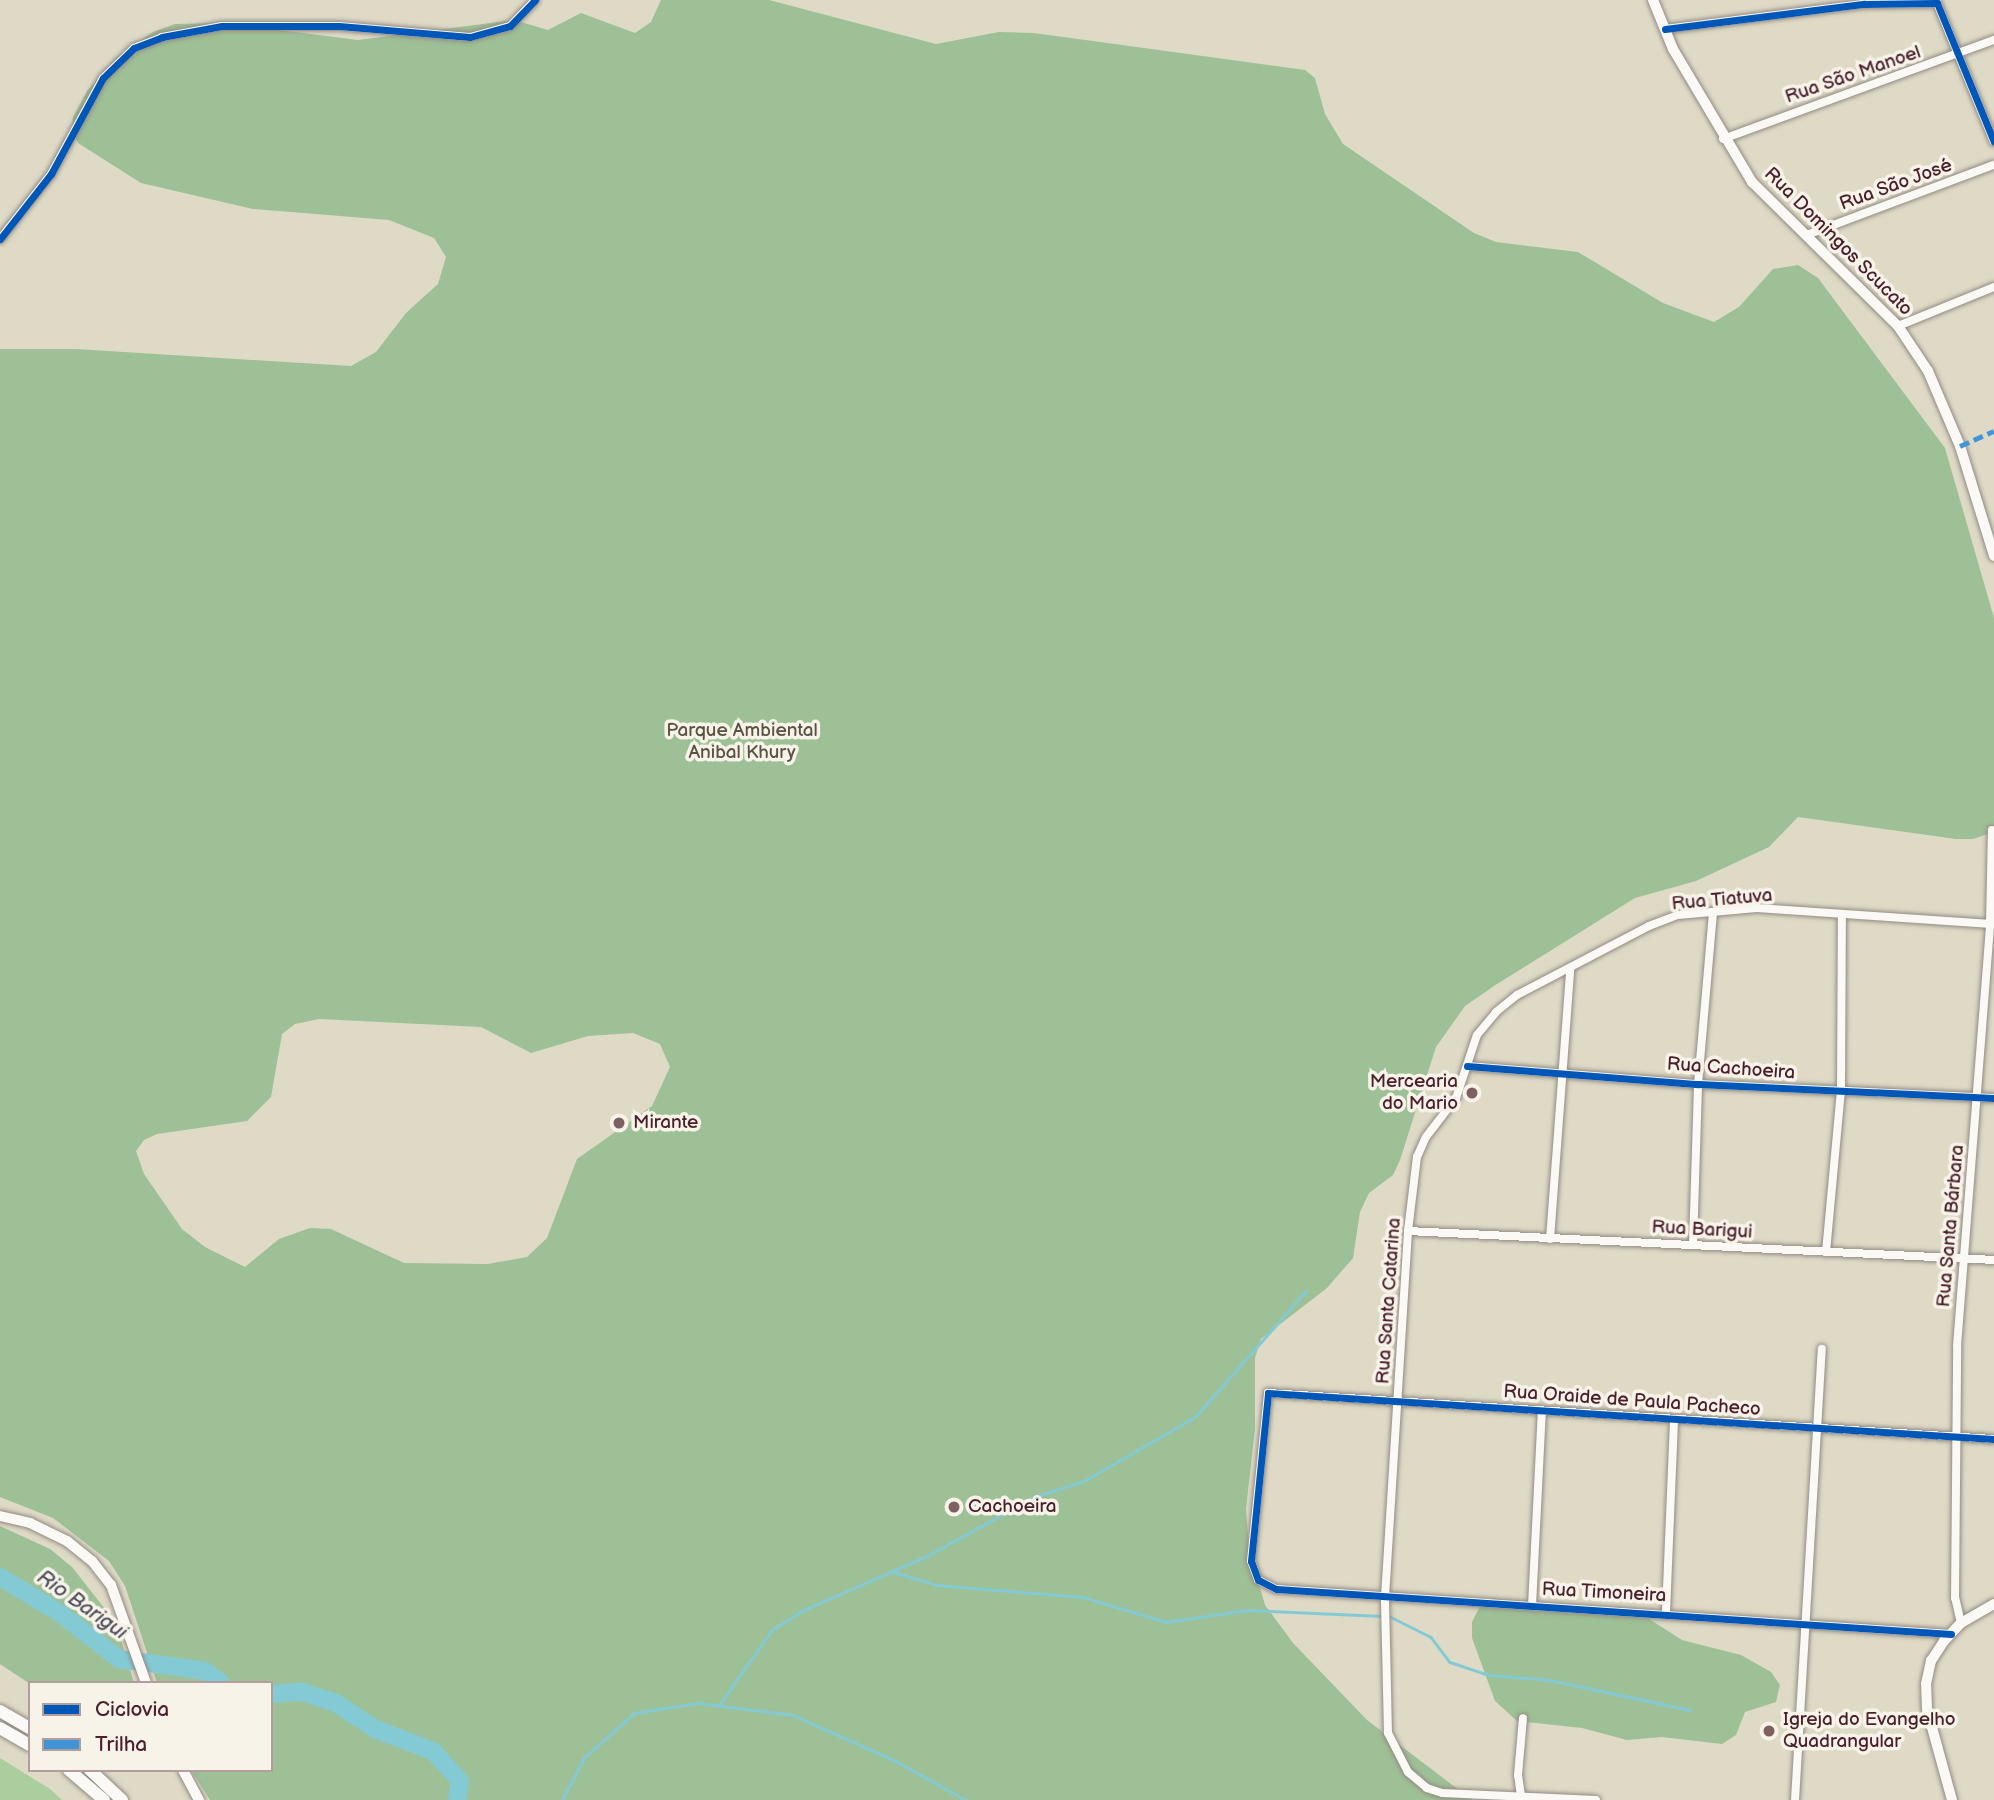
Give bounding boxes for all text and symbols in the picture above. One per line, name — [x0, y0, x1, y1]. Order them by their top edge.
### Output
street label: Rua São Manoel — [1782, 41, 1924, 109]
street label: Rua São José — [1836, 154, 1956, 216]
street label: Rua Domingos Scucato — [1759, 163, 1917, 321]
park label: Parque Ambiental Anibal Khury — [666, 720, 818, 764]
street label: Rua Tiatuva — [1670, 884, 1774, 916]
street label: Rua Cachoeira — [1666, 1053, 1796, 1085]
place label: Mercearia do Mario — [1370, 1071, 1458, 1115]
marker: Mercearia do Mario — [1464, 1085, 1480, 1101]
place label: Mirante — [633, 1112, 698, 1134]
marker: Mirante — [611, 1115, 627, 1131]
street label: Rua Santa Bárbara — [1933, 1144, 1969, 1308]
street label: Rua Barigui — [1651, 1216, 1753, 1244]
street label: Rua Santa Catarina — [1372, 1217, 1406, 1385]
street label: Rua Oraide de Paula Pacheco — [1503, 1381, 1761, 1421]
place label: Cachoeira — [968, 1496, 1057, 1518]
marker: Cachoeira — [946, 1499, 962, 1515]
water label: Rio Barigui — [32, 1565, 132, 1645]
street label: Rua Timoneira — [1541, 1578, 1667, 1608]
legend — [28, 1681, 273, 1772]
text: Ciclovia — [95, 1697, 169, 1722]
place label: Igreja do Evangelho Quadrangular — [1783, 1709, 1956, 1753]
marker: Igreja do Evangelho Quadrangular — [1761, 1723, 1777, 1739]
text: Trilha — [95, 1732, 147, 1757]

